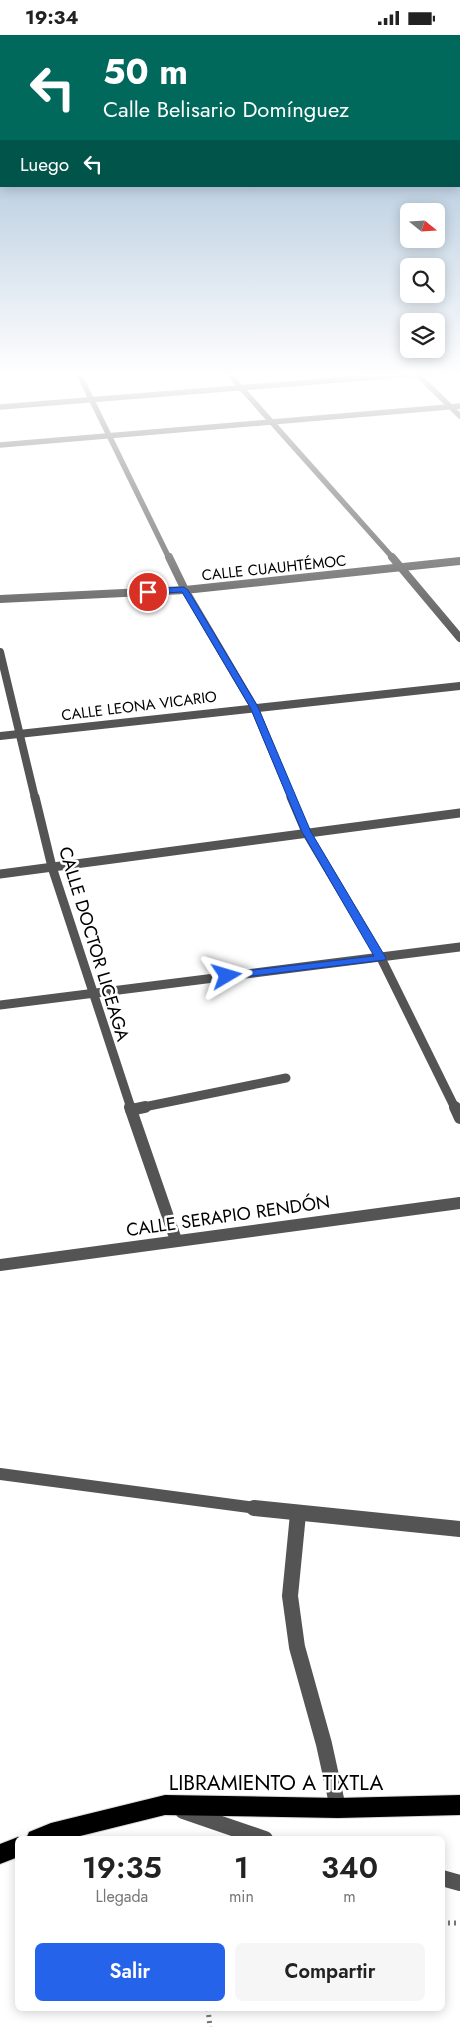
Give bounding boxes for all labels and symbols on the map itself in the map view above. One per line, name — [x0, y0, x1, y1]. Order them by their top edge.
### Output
north arrow — [400, 203, 445, 247]
street label: CALLE CUAUHTÉMOC — [201, 549, 347, 587]
pin — [127, 571, 169, 613]
street label: CALLE LEONA VICARIO — [60, 686, 218, 726]
street label: CALLE DOCTOR LICEAGA — [52, 844, 136, 1045]
position arrow — [200, 949, 252, 1001]
street label: CALLE SERAPIO RENDÓN — [124, 1189, 332, 1243]
street label: LIBRAMIENTO A TIXTLA — [169, 1768, 383, 1798]

